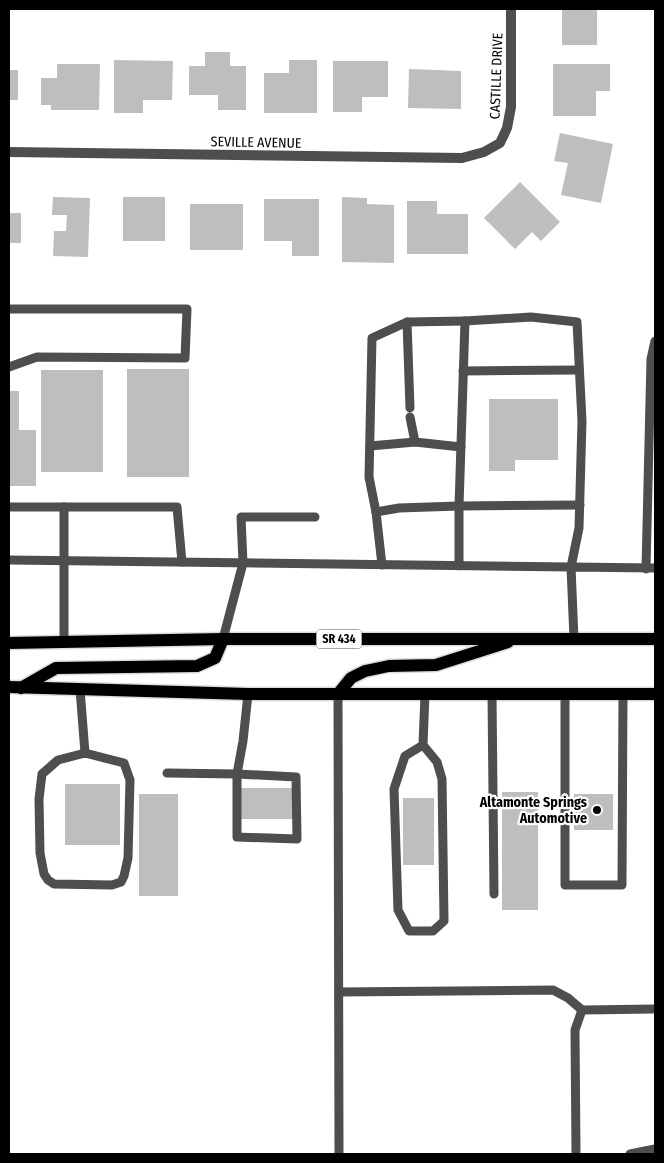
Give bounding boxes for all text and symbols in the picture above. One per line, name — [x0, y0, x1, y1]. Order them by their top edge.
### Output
street label: CASTILLE DRIVE — [486, 32, 507, 120]
street label: SEVILLE AVENUE — [210, 133, 302, 152]
road number: SR 434 — [316, 630, 362, 648]
place label: Altamonte Springs Automotive — [479, 794, 587, 827]
marker: Altamonte Springs Automotive — [591, 804, 603, 816]

